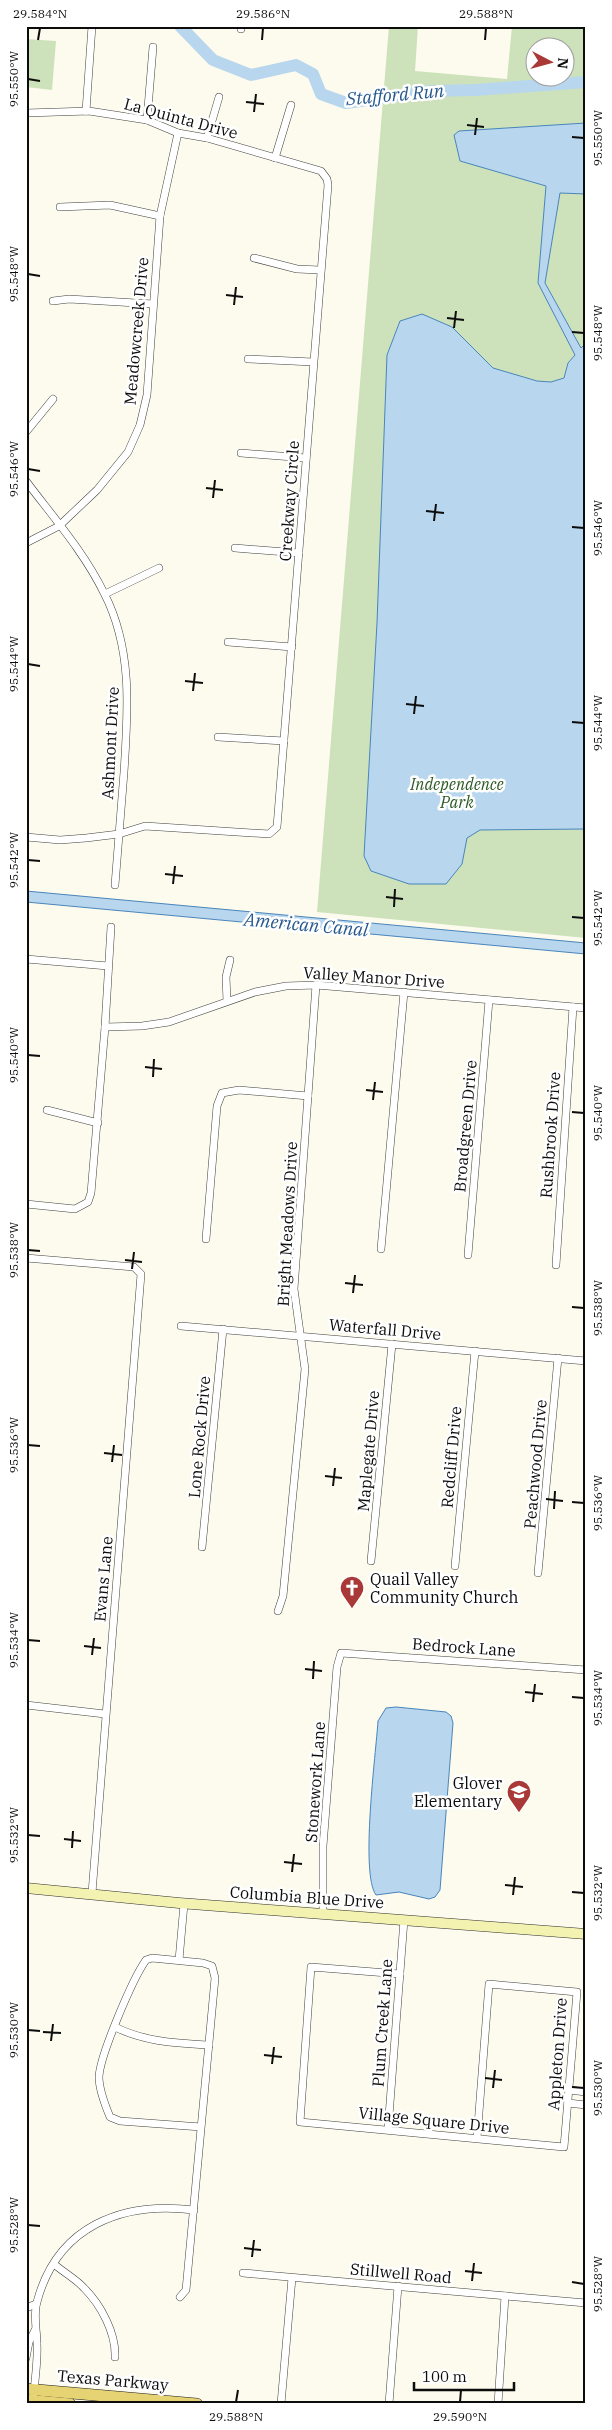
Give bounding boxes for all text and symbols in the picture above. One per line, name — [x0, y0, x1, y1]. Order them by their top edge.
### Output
text: 29.584°N — [13, 6, 67, 21]
text: 29.586°N — [236, 6, 290, 21]
text: 29.588°N — [459, 6, 513, 21]
north arrow — [524, 38, 574, 88]
text: 95.550°W — [6, 50, 21, 107]
text: N — [553, 57, 572, 70]
water label: Stafford Run — [344, 79, 446, 110]
street label: La Quinta Drive — [122, 93, 240, 143]
text: 95.550°W — [590, 109, 605, 166]
text: 95.548°W — [6, 245, 21, 302]
street label: Meadowcreek Drive — [120, 256, 152, 406]
text: 95.548°W — [590, 304, 605, 361]
text: 95.546°W — [6, 440, 21, 497]
street label: Creekway Circle — [275, 440, 303, 562]
text: 95.546°W — [590, 499, 605, 556]
text: 95.544°W — [6, 635, 21, 692]
street label: Ashmont Drive — [97, 686, 123, 800]
text: 95.544°W — [590, 694, 605, 751]
park label: Independence Park — [409, 774, 504, 812]
text: 95.542°W — [6, 831, 21, 888]
text: 95.542°W — [590, 889, 605, 946]
water label: American Canal — [242, 908, 370, 941]
street label: Valley Manor Drive — [303, 962, 445, 992]
text: 95.540°W — [6, 1026, 21, 1083]
street label: Broadgreen Drive — [449, 1059, 481, 1193]
street label: Rushbrook Drive — [536, 1071, 564, 1199]
text: 95.540°W — [590, 1084, 605, 1141]
street label: Bright Meadows Drive — [273, 1141, 301, 1307]
text: 95.538°W — [6, 1221, 21, 1278]
text: 95.538°W — [590, 1279, 605, 1336]
street label: Waterfall Drive — [328, 1314, 442, 1344]
street label: Lone Rock Drive — [184, 1375, 214, 1499]
street label: Maplegate Drive — [353, 1390, 383, 1512]
street label: Peachwood Drive — [519, 1399, 551, 1529]
street label: Redcliff Drive — [437, 1405, 465, 1509]
text: 95.536°W — [6, 1416, 21, 1473]
text: 95.536°W — [590, 1474, 605, 1531]
street label: Evans Lane — [89, 1535, 117, 1623]
place label: Quail Valley Community Church — [370, 1569, 518, 1607]
church icon: Quail Valley Community Church — [339, 1575, 365, 1609]
text: 95.534°W — [6, 1611, 21, 1668]
street label: Bedrock Lane — [412, 1633, 516, 1661]
text: 95.534°W — [590, 1669, 605, 1726]
street label: Stonework Lane — [301, 1721, 329, 1843]
place label: Glover Elementary — [414, 1773, 502, 1811]
school or university icon: Glover Elementary — [506, 1779, 532, 1813]
text: 95.532°W — [6, 1806, 21, 1863]
text: 95.532°W — [590, 1864, 605, 1921]
street label: Columbia Blue Drive — [229, 1882, 385, 1912]
street label: Plum Creek Lane — [368, 1958, 396, 2088]
street label: Appleton Drive — [543, 1997, 571, 2111]
text: 95.530°W — [6, 2001, 21, 2058]
text: 95.530°W — [590, 2059, 605, 2116]
street label: Village Square Drive — [357, 2102, 511, 2138]
text: 95.528°W — [6, 2196, 21, 2253]
text: 95.528°W — [590, 2255, 605, 2312]
street label: Stillwell Road — [349, 2259, 453, 2287]
scale bar — [414, 2360, 514, 2392]
street label: Texas Parkway — [56, 2365, 170, 2395]
text: 100 m — [422, 2367, 467, 2386]
text: 29.588°N — [209, 2409, 263, 2424]
text: 29.590°N — [433, 2409, 487, 2424]

